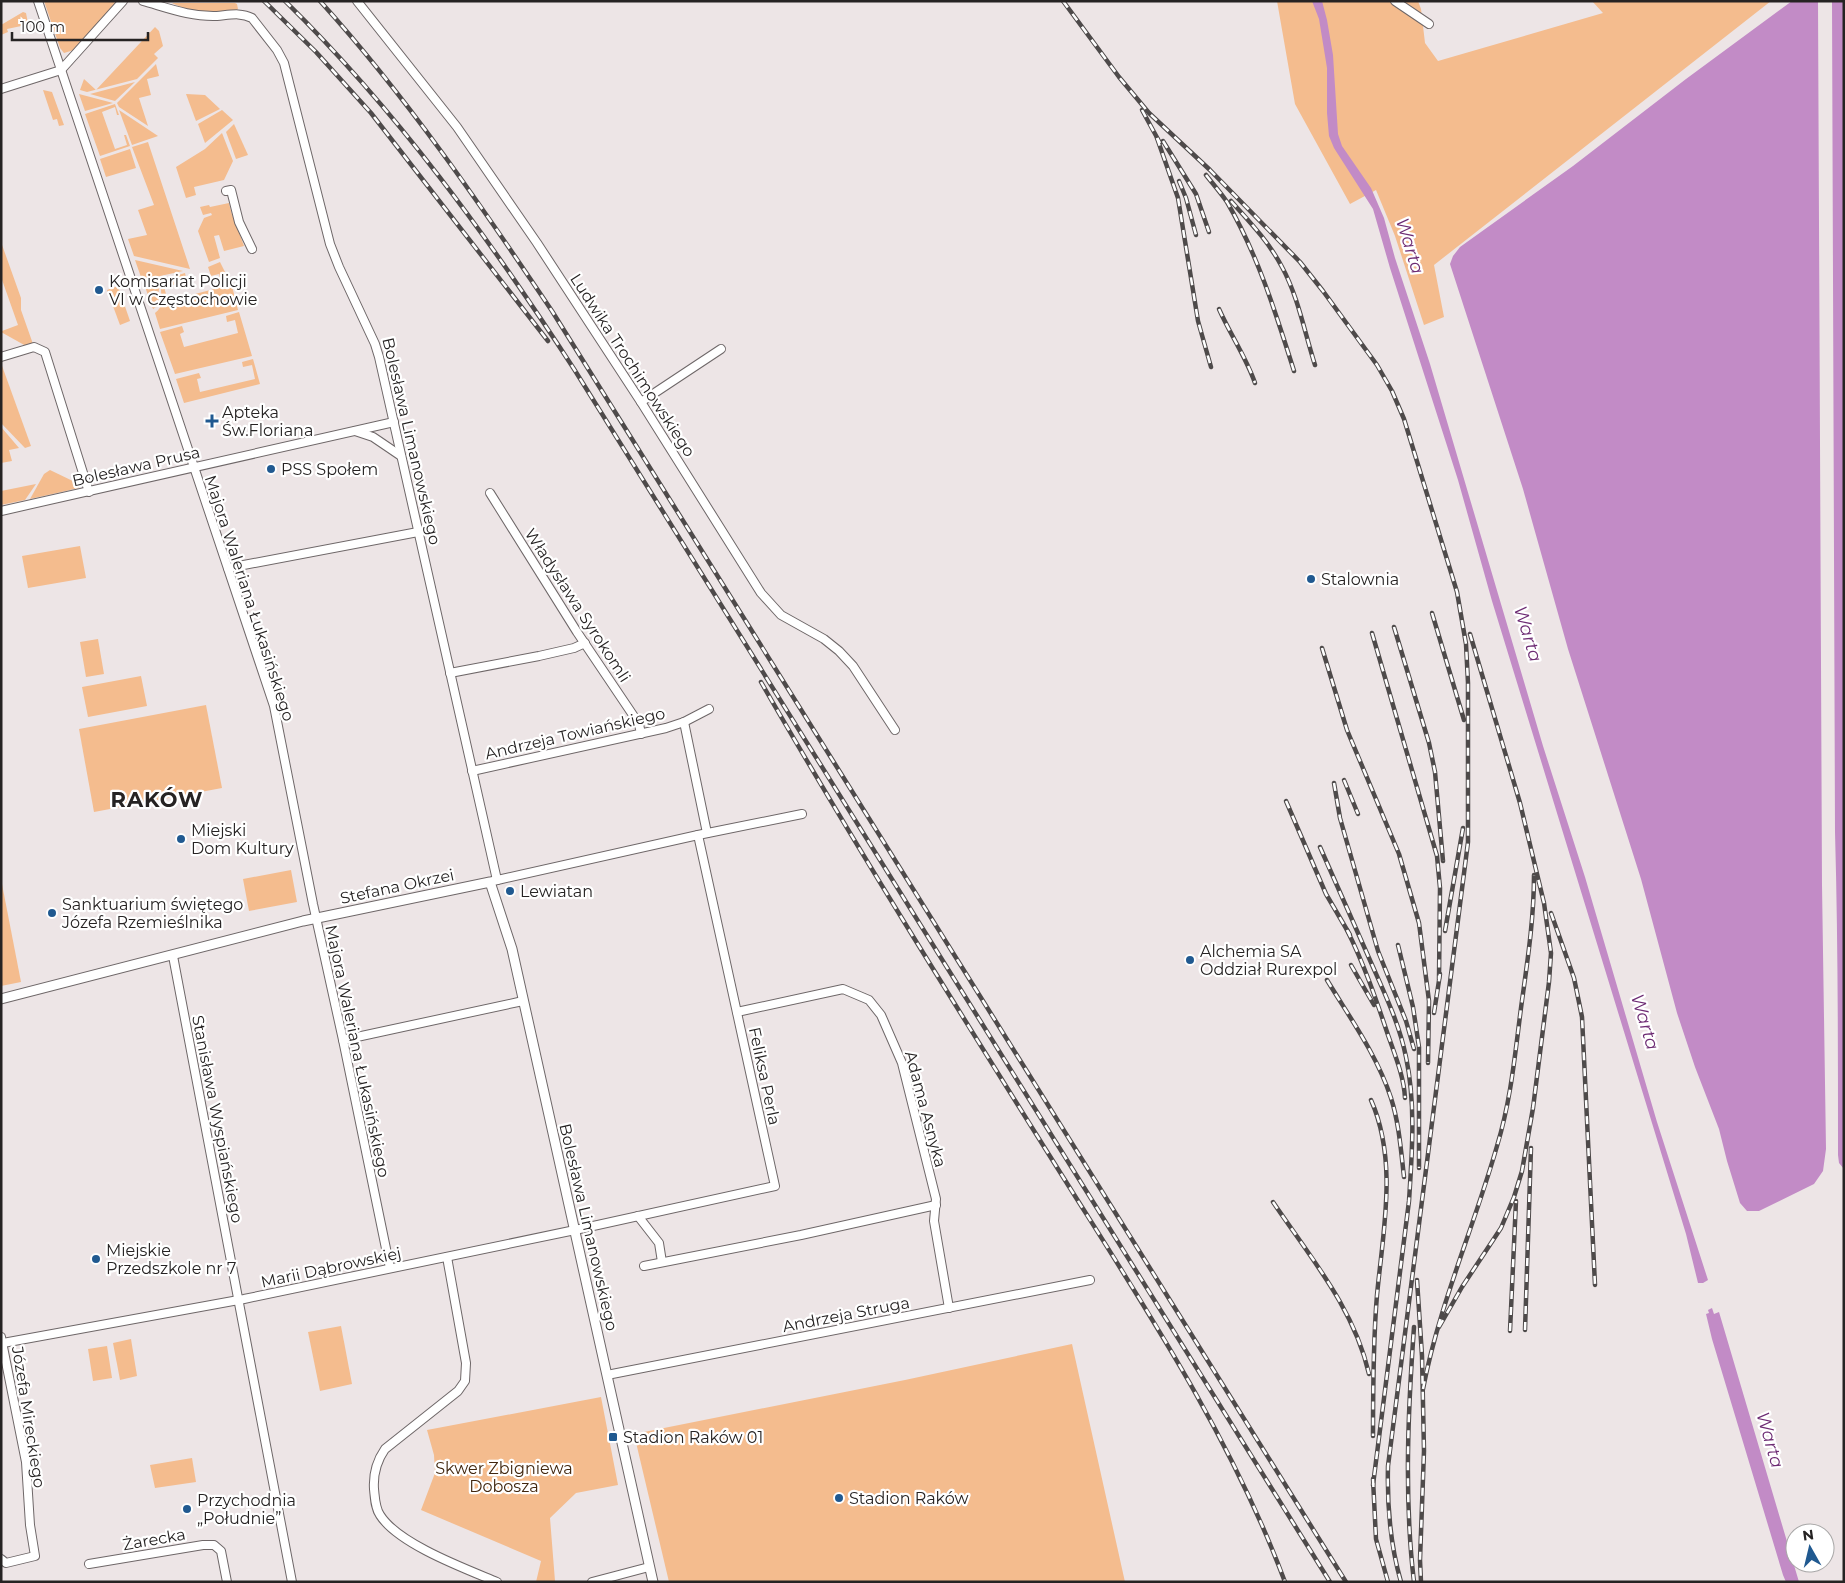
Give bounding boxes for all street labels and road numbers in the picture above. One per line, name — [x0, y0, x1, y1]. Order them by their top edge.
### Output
street label: Ludwika Trochimowskiego — [566, 270, 699, 460]
street label: Bolesława Limanowskiego — [378, 336, 445, 547]
street label: Bolesława Prusa — [70, 443, 202, 490]
street label: Majora Waleriana Łukasińskiego — [201, 473, 298, 724]
street label: Władysława Syrokomli — [521, 525, 634, 686]
street label: Andrzeja Towiańskiego — [483, 704, 667, 763]
street label: Stefana Okrzei — [338, 865, 456, 908]
street label: Majora Waleriana Łukasińskiego — [321, 923, 394, 1179]
street label: Stanisława Wyspiańskiego — [188, 1014, 247, 1225]
street label: Feliksa Perla — [745, 1025, 784, 1127]
street label: Adama Asnyka — [901, 1049, 950, 1169]
street label: Bolesława Limanowskiego — [555, 1122, 622, 1333]
street label: Marii Dąbrowskiej — [259, 1243, 403, 1292]
street label: Andrzeja Struga — [781, 1293, 911, 1336]
street label: Józefa Mireckiego — [8, 1344, 49, 1489]
street label: Żarecka — [121, 1525, 187, 1554]

